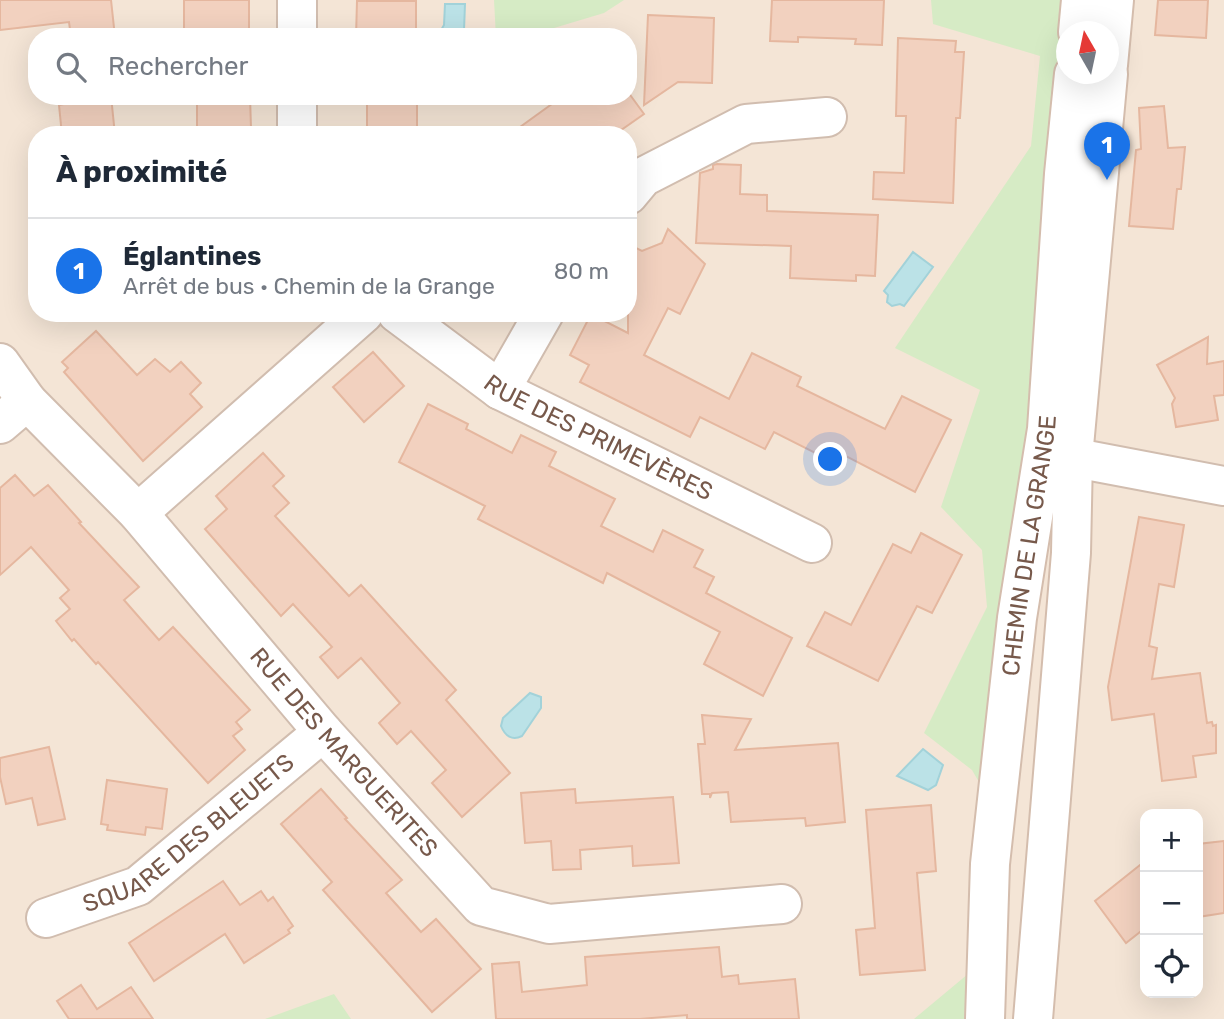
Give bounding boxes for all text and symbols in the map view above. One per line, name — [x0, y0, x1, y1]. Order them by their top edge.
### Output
north arrow — [1056, 21, 1119, 84]
search box — [28, 28, 637, 105]
icon: search — [52, 48, 90, 86]
text: Rechercher — [108, 51, 248, 82]
pin: 1 — [1084, 122, 1130, 180]
text: À proximité — [56, 154, 227, 190]
text: Églantines — [123, 241, 262, 272]
text: 1 — [73, 257, 85, 285]
text: 80 m — [554, 257, 609, 285]
text: Arrêt de bus · Chemin de la Grange — [123, 272, 495, 300]
street label: RUE DES PRIMEVÈRES — [478, 369, 717, 506]
street label: CHEMIN DE LA GRANGE — [997, 414, 1062, 677]
your location — [813, 442, 847, 476]
street label: RUE DES MARGUERITES — [244, 642, 443, 863]
street label: SQUARE DES BLEUETS — [79, 748, 300, 918]
map controls — [1140, 809, 1203, 998]
button: + — [1140, 809, 1203, 872]
button: − — [1140, 872, 1203, 935]
button: locate — [1140, 935, 1203, 998]

